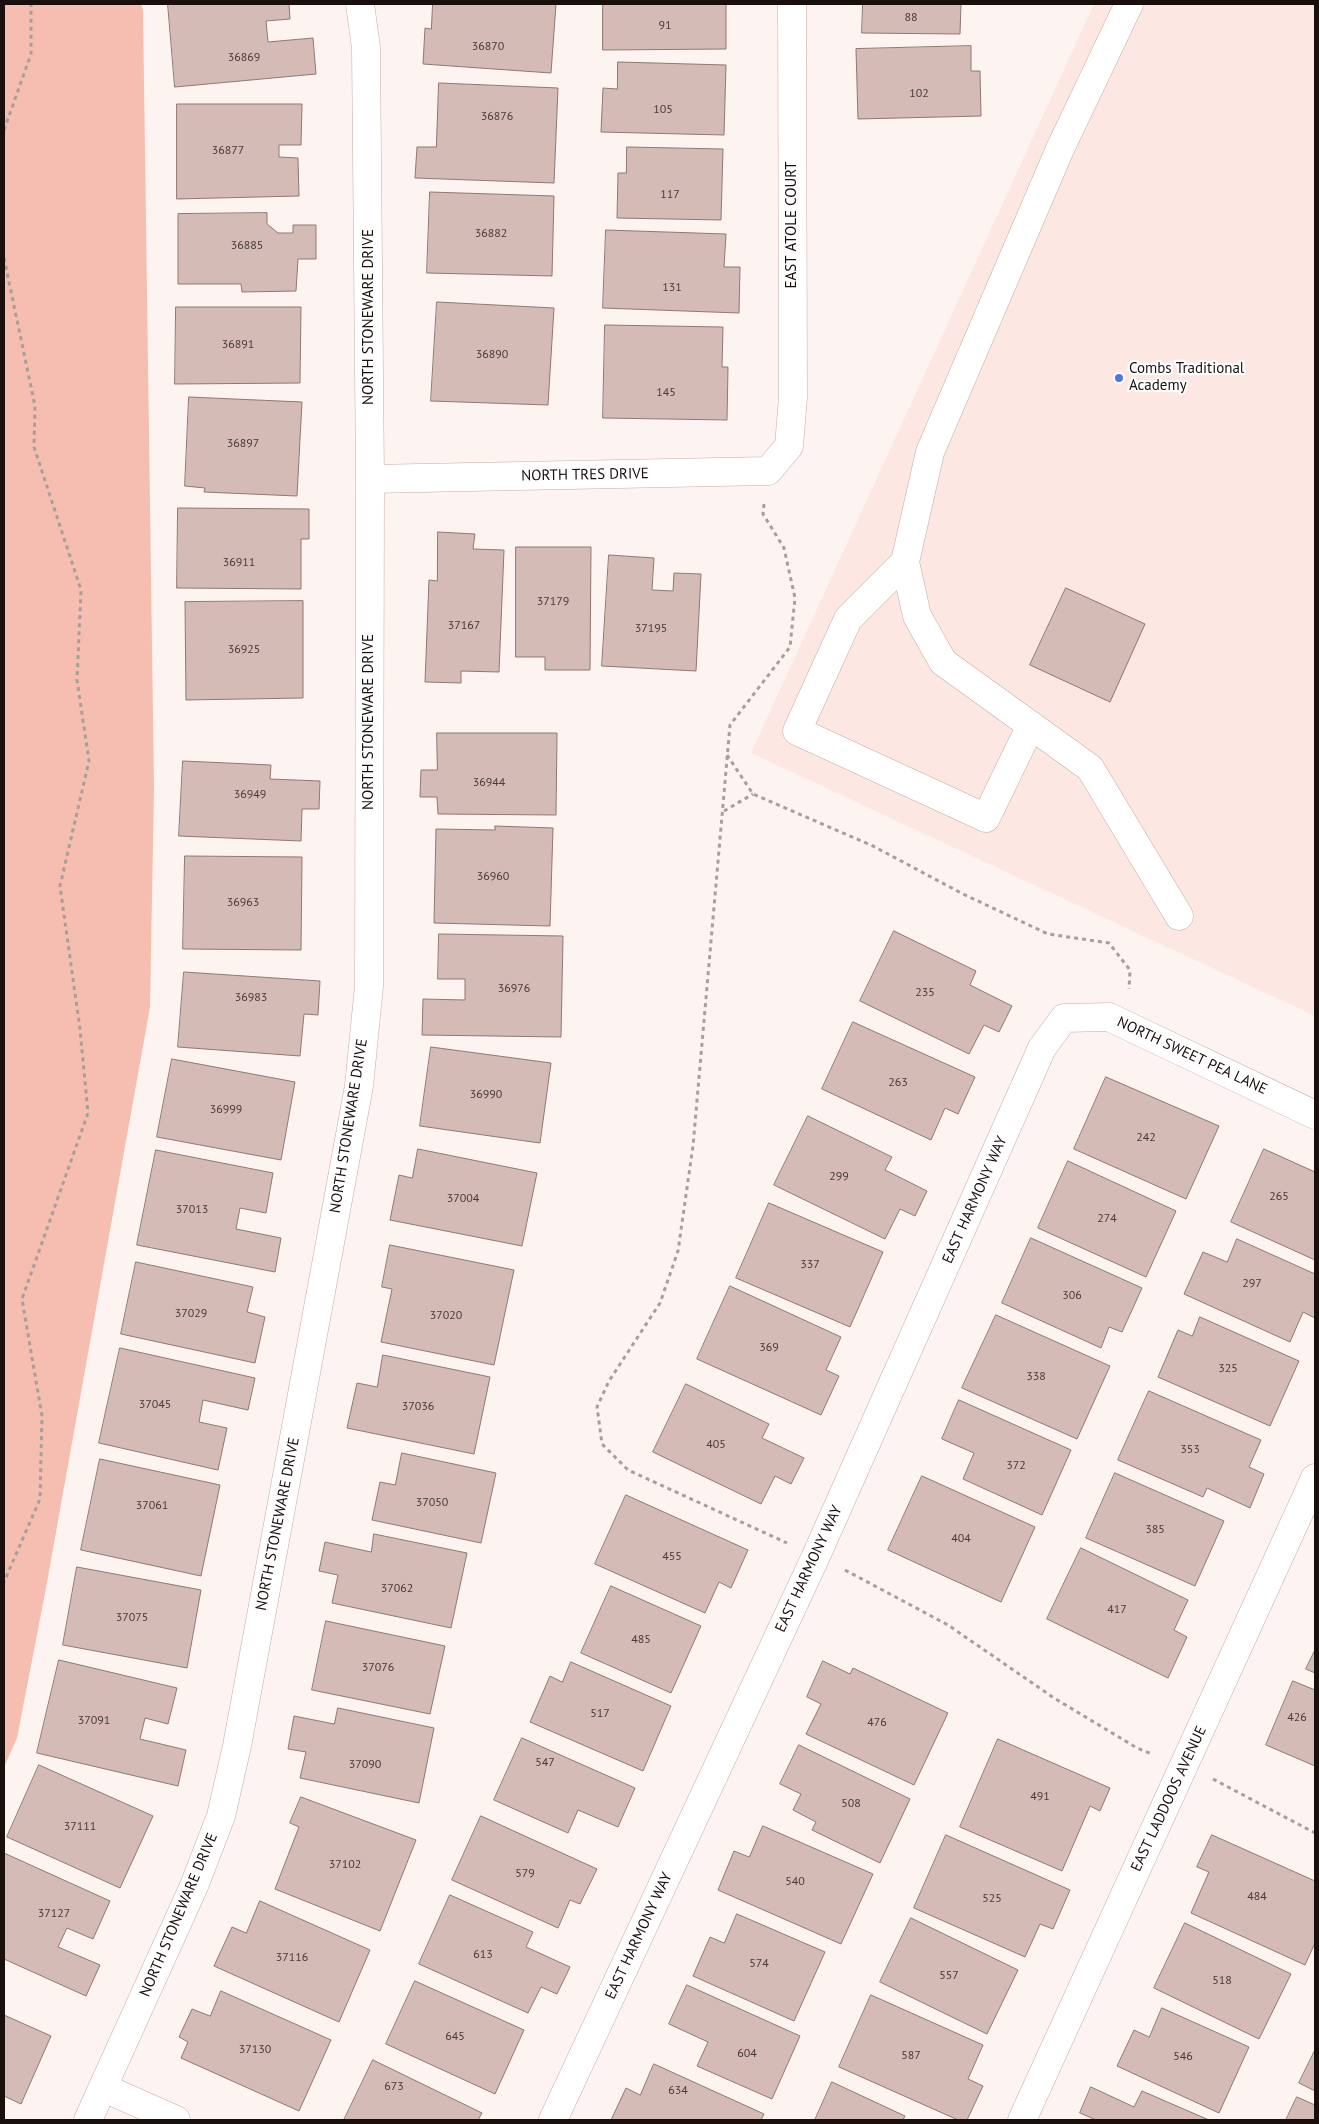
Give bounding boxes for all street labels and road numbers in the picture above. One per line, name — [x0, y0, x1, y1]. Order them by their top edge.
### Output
street label: EAST ATOLE COURT — [783, 161, 801, 289]
street label: NORTH STONEWARE DRIVE — [360, 229, 378, 405]
street label: NORTH TRES DRIVE — [521, 465, 649, 485]
street label: NORTH STONEWARE DRIVE — [360, 634, 378, 810]
street label: NORTH SWEET PEA LANE — [1114, 1013, 1270, 1099]
street label: NORTH STONEWARE DRIVE — [326, 1038, 372, 1214]
street label: EAST HARMONY WAY — [939, 1133, 1011, 1267]
street label: NORTH STONEWARE DRIVE — [252, 1436, 304, 1612]
street label: EAST HARMONY WAY — [772, 1503, 846, 1635]
street label: EAST LADDOOS AVENUE — [1127, 1723, 1211, 1875]
street label: NORTH STONEWARE DRIVE — [136, 1830, 222, 2000]
street label: EAST HARMONY WAY — [602, 1870, 676, 2002]

